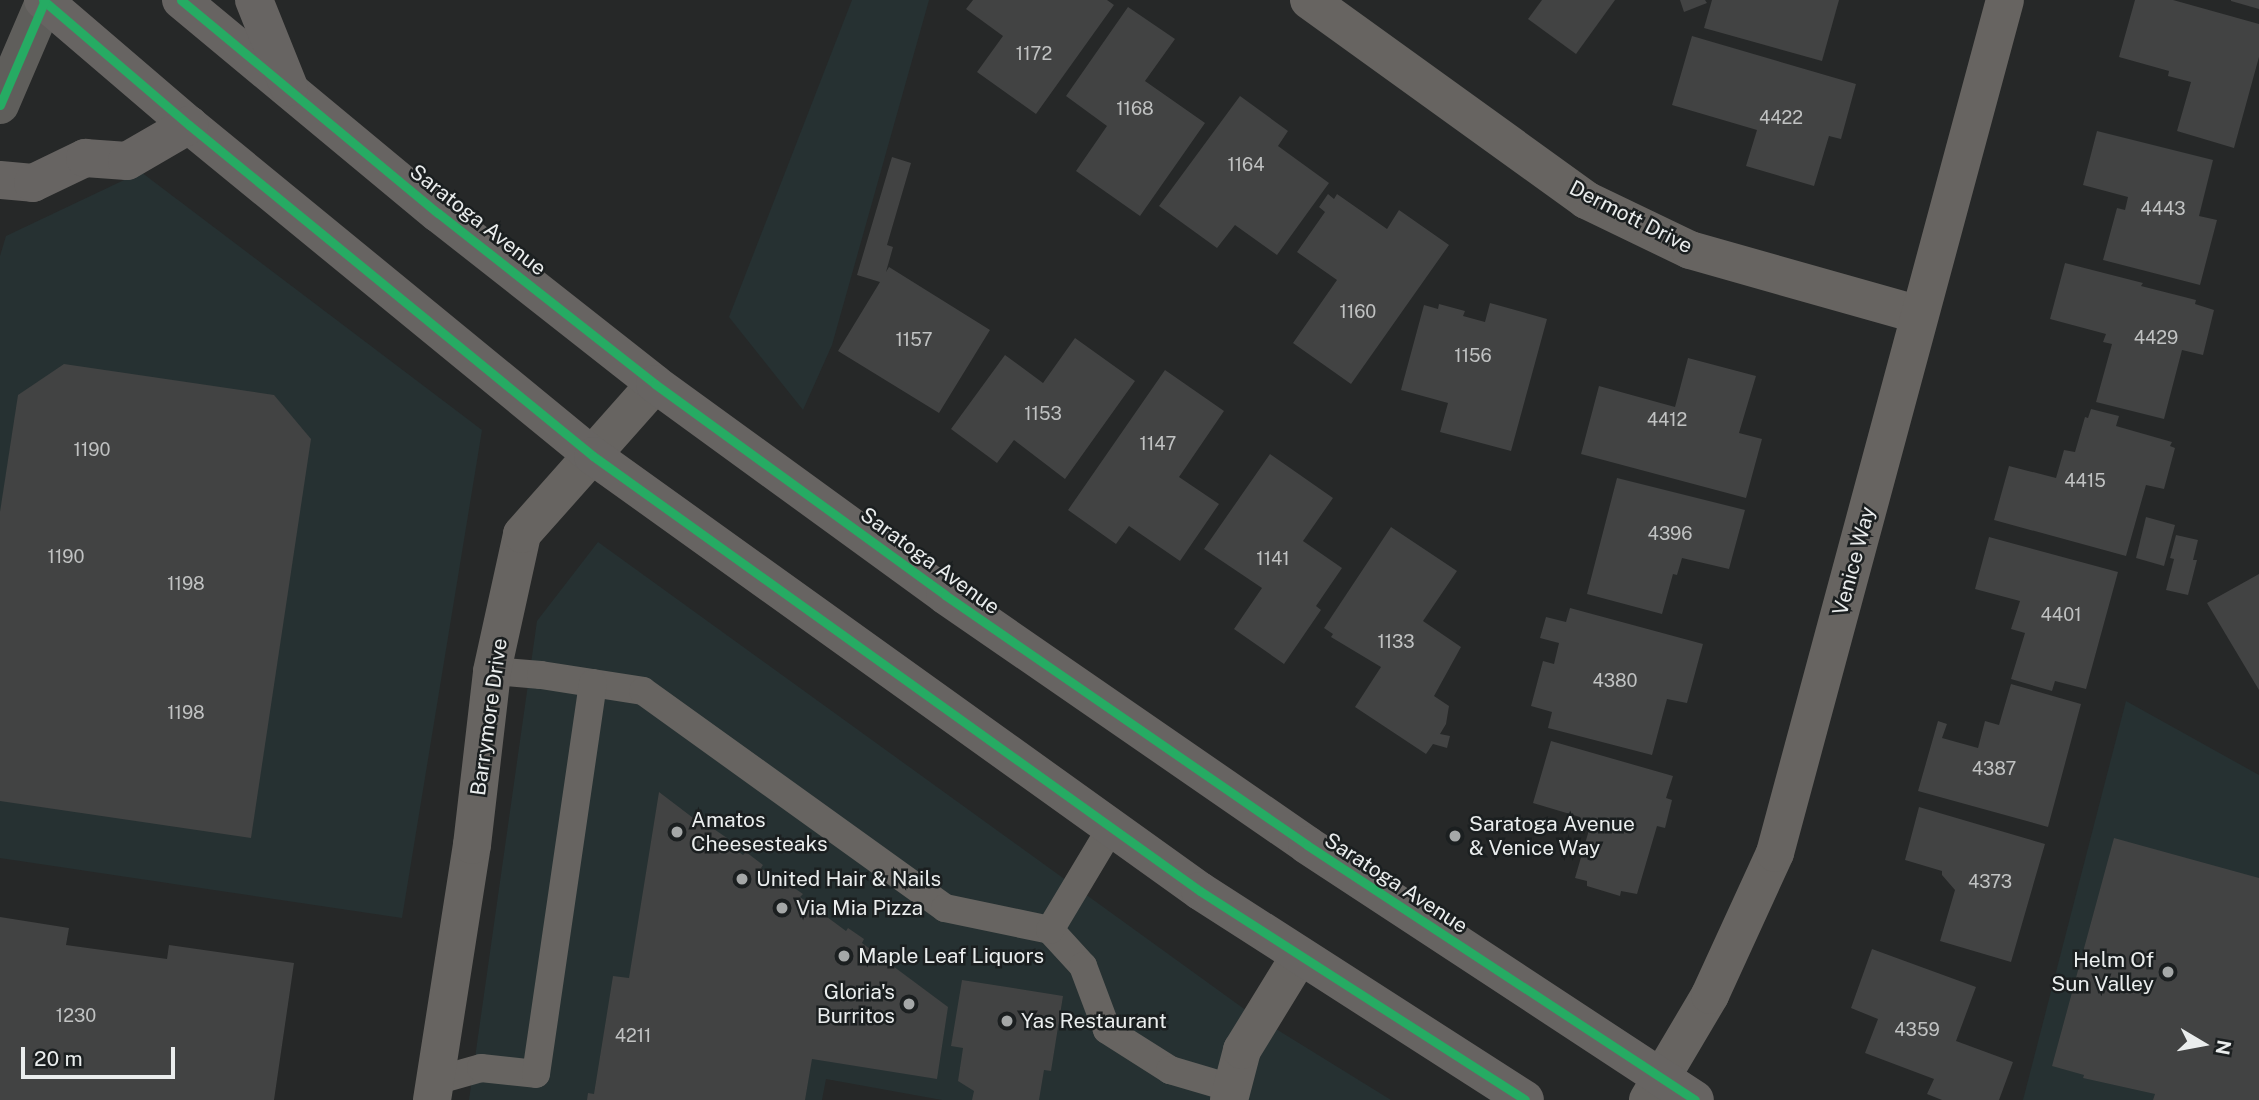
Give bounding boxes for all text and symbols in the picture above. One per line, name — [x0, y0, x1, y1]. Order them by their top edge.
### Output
house number: 1172 — [1016, 43, 1052, 65]
house number: 1168 — [1116, 98, 1154, 120]
house number: 4422 — [1759, 107, 1803, 129]
house number: 1164 — [1227, 154, 1265, 176]
street label: Saratoga Avenue — [405, 159, 551, 281]
street label: Dermott Drive — [1565, 175, 1697, 259]
house number: 4443 — [2140, 198, 2186, 220]
house number: 1160 — [1340, 301, 1376, 323]
house number: 4429 — [2134, 327, 2178, 349]
house number: 1157 — [896, 329, 932, 351]
house number: 1156 — [1454, 345, 1492, 367]
house number: 1153 — [1024, 403, 1062, 425]
house number: 4412 — [1647, 409, 1687, 431]
house number: 1147 — [1140, 433, 1176, 455]
house number: 1190 — [74, 439, 110, 461]
house number: 4415 — [2064, 470, 2106, 492]
street label: Saratoga Avenue — [855, 502, 1005, 620]
street label: Venice Way — [1827, 503, 1881, 619]
house number: 4396 — [1648, 523, 1692, 545]
house number: 1190 — [48, 546, 84, 568]
house number: 1141 — [1256, 548, 1290, 570]
house number: 1198 — [167, 573, 205, 595]
house number: 4401 — [2041, 604, 2081, 626]
house number: 1133 — [1377, 631, 1415, 653]
street label: Barrymore Drive — [465, 637, 513, 797]
house number: 4380 — [1592, 670, 1638, 692]
house number: 1198 — [167, 702, 205, 724]
house number: 4387 — [1972, 758, 2016, 780]
place label: Amatos Cheesesteaks — [691, 807, 828, 857]
place label: Saratoga Avenue & Venice Way — [1469, 811, 1635, 861]
marker: Amatos Cheesesteaks — [669, 824, 685, 840]
street label: Saratoga Avenue — [1320, 827, 1472, 939]
marker: Saratoga Avenue & Venice Way — [1447, 828, 1463, 844]
place label: United Hair & Nails — [756, 866, 941, 892]
marker: United Hair & Nails — [734, 871, 750, 887]
house number: 4373 — [1968, 871, 2012, 893]
place label: Via Mia Pizza — [796, 895, 923, 921]
marker: Via Mia Pizza — [774, 900, 790, 916]
place label: Maple Leaf Liquors — [858, 943, 1044, 969]
place label: Helm Of Sun Valley — [2051, 947, 2154, 997]
marker: Maple Leaf Liquors — [836, 948, 852, 964]
marker: Helm Of Sun Valley — [2160, 964, 2176, 980]
place label: Gloria's Burritos — [817, 979, 895, 1029]
marker: Gloria's Burritos — [901, 996, 917, 1012]
house number: 1230 — [56, 1005, 96, 1027]
place label: Yas Restaurant — [1021, 1008, 1167, 1034]
north arrow — [2168, 1009, 2238, 1079]
marker: Yas Restaurant — [999, 1013, 1015, 1029]
house number: 4359 — [1894, 1019, 1940, 1041]
house number: 4211 — [615, 1025, 651, 1047]
scale bar — [24, 1034, 178, 1078]
text: N — [2212, 1038, 2236, 1057]
text: 20 m — [34, 1046, 83, 1071]

